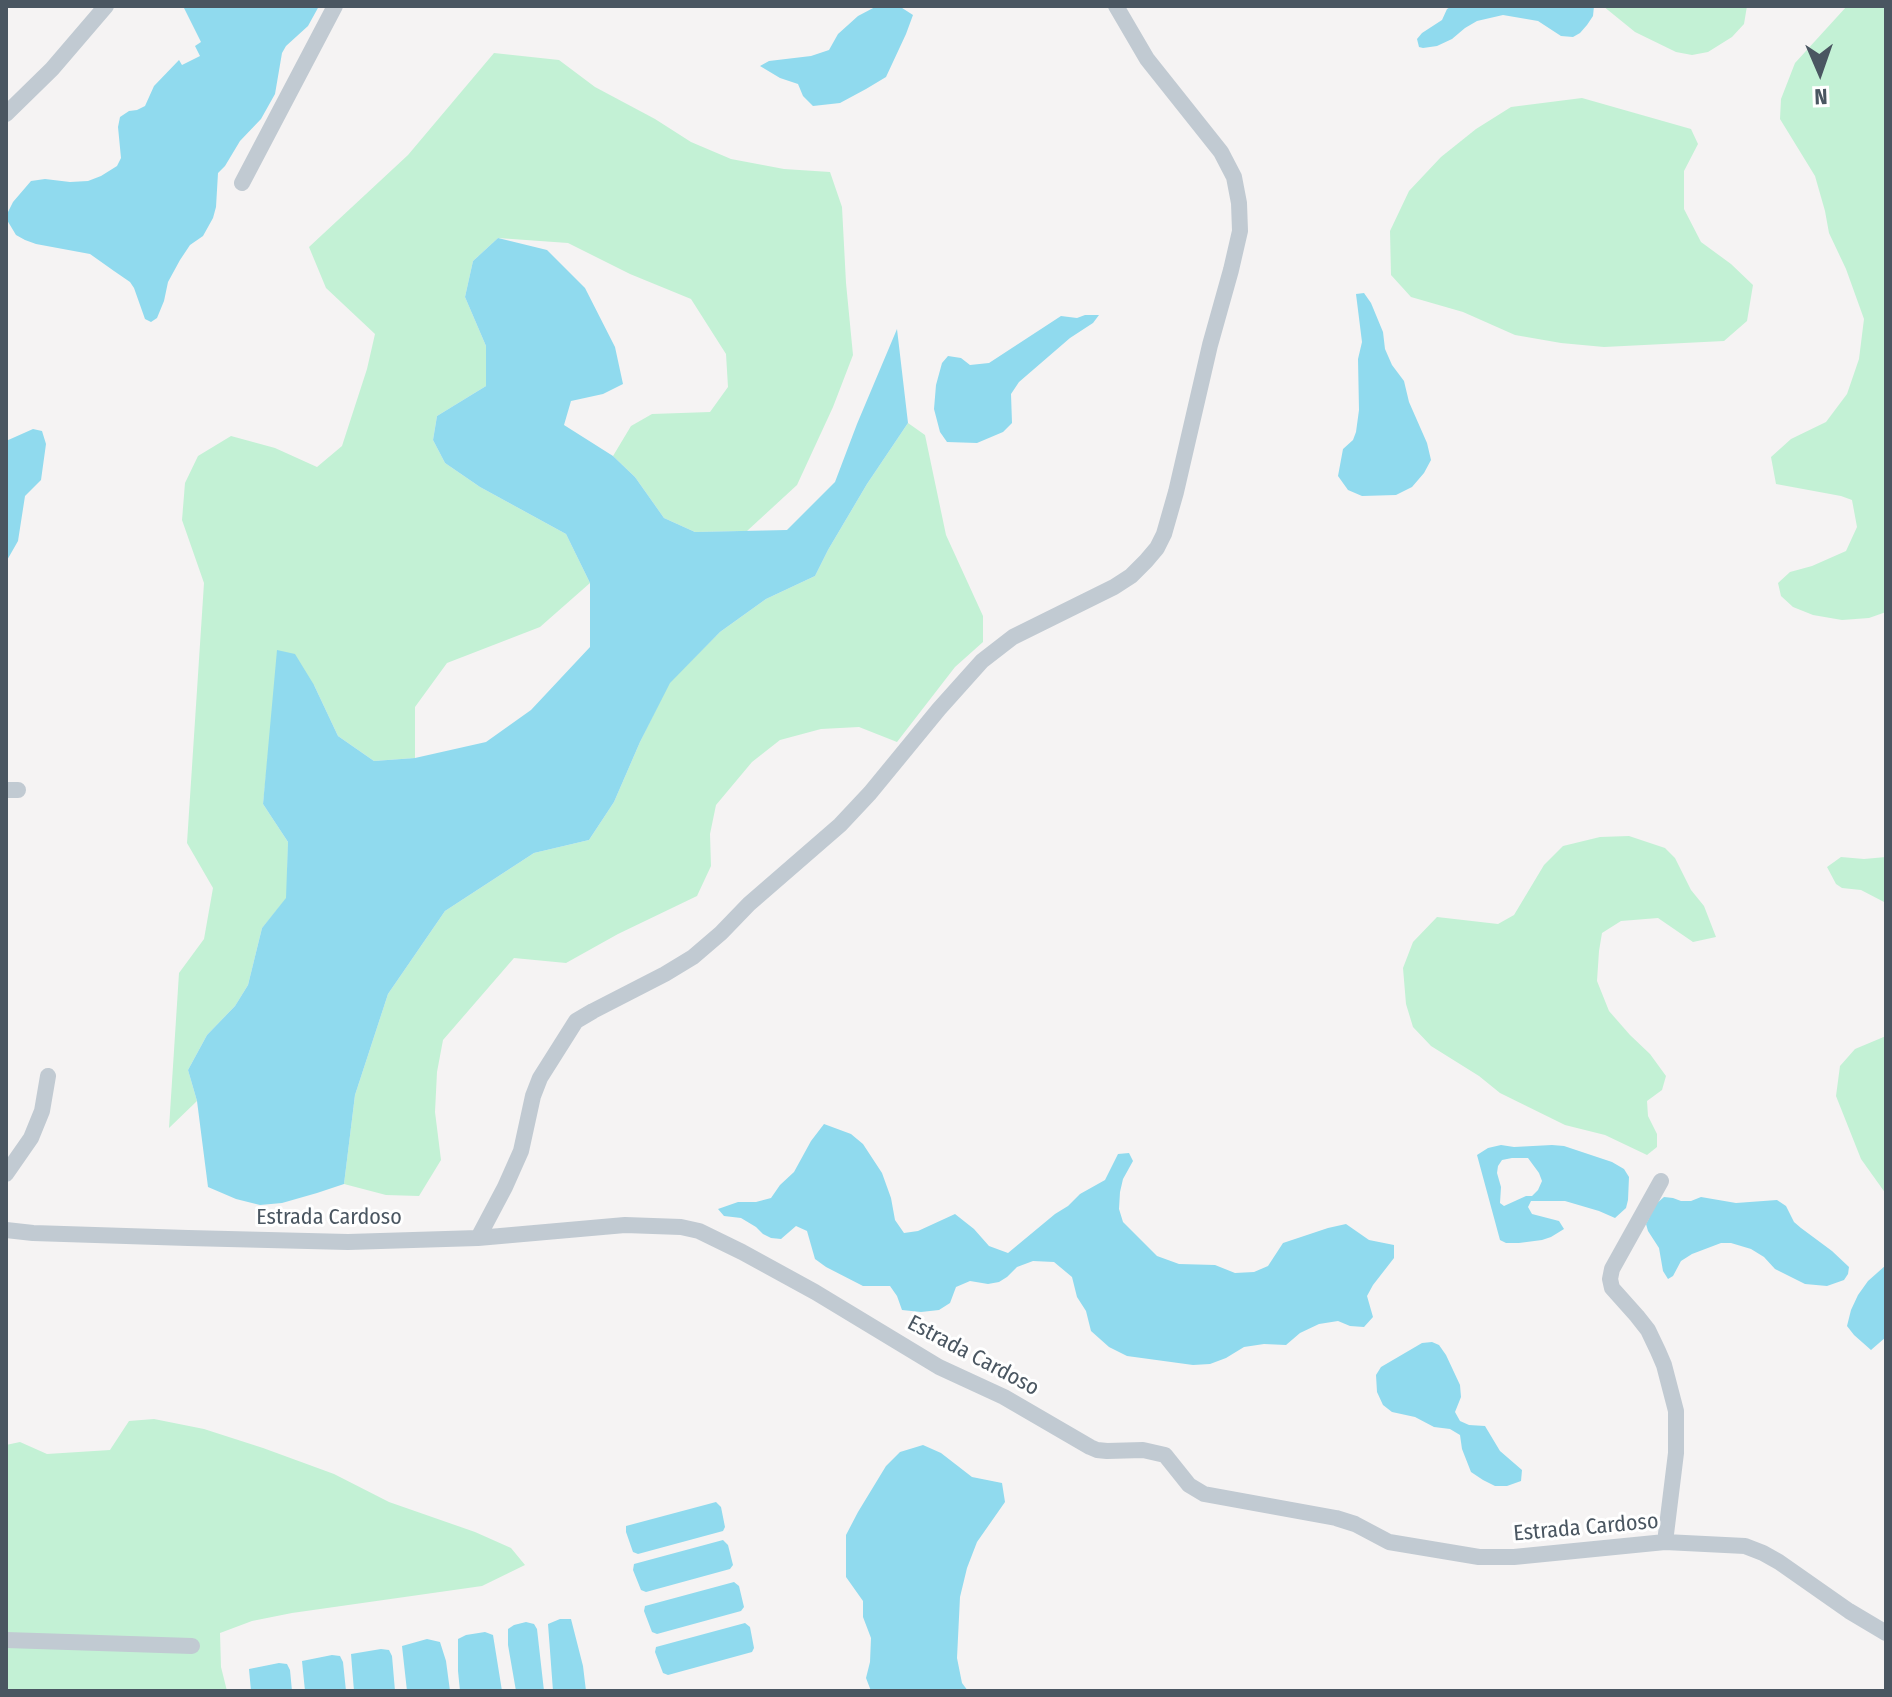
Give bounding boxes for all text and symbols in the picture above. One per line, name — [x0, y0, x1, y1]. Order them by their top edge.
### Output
north arrow — [1780, 32, 1860, 112]
text: N — [1814, 83, 1828, 110]
street label: Estrada Cardoso — [256, 1205, 402, 1231]
street label: Estrada Cardoso — [903, 1310, 1043, 1402]
street label: Estrada Cardoso — [1512, 1509, 1660, 1547]

